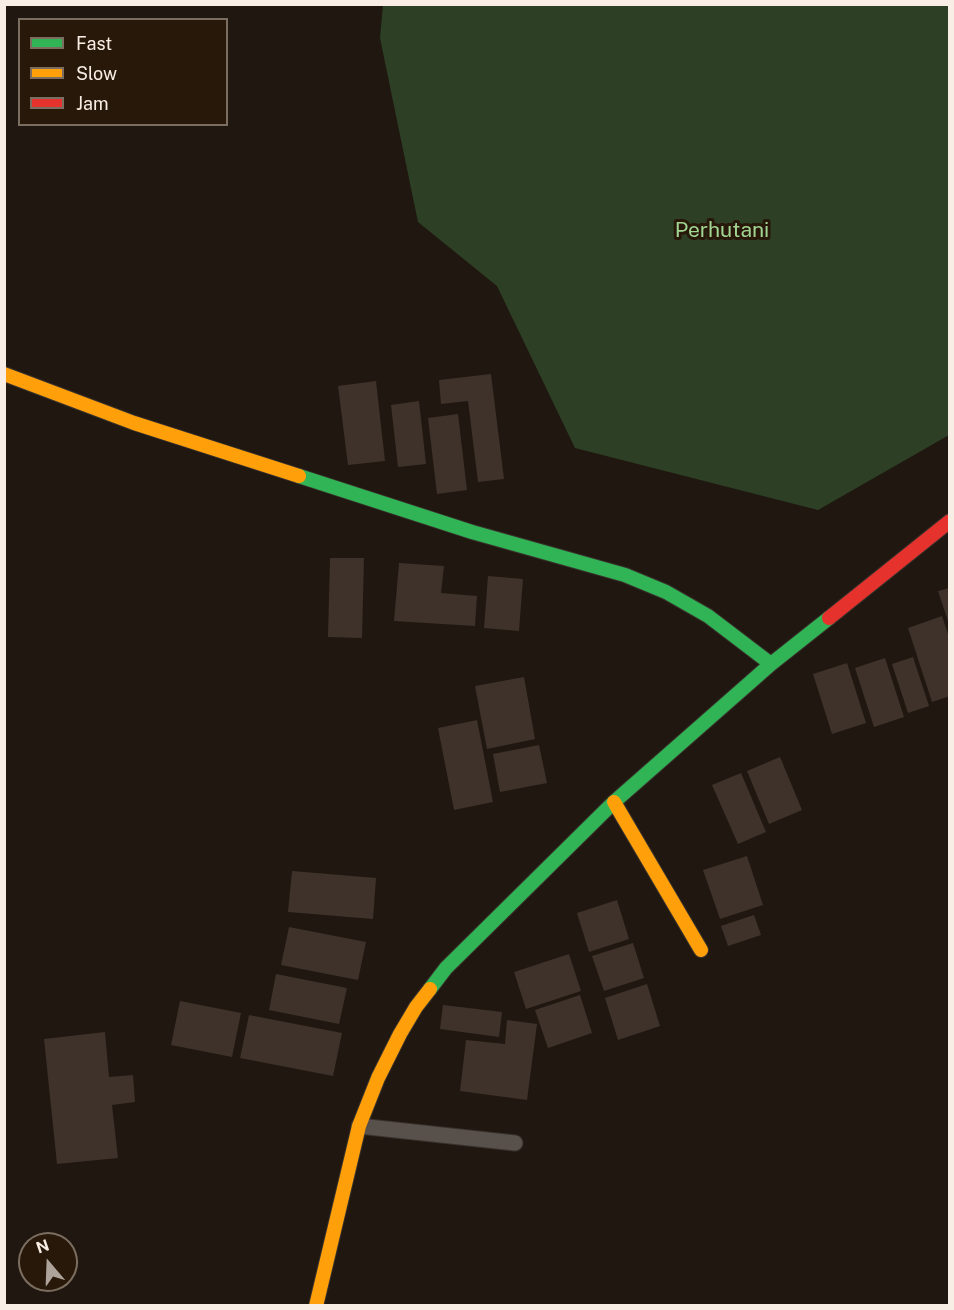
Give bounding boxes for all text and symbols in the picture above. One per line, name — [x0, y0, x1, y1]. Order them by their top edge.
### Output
legend — [18, 18, 228, 126]
text: Fast — [76, 33, 112, 54]
text: Slow — [76, 63, 117, 84]
text: Jam — [76, 93, 109, 114]
park label: Perhutani — [675, 218, 769, 244]
north arrow — [18, 1232, 78, 1292]
text: N — [34, 1235, 52, 1257]

